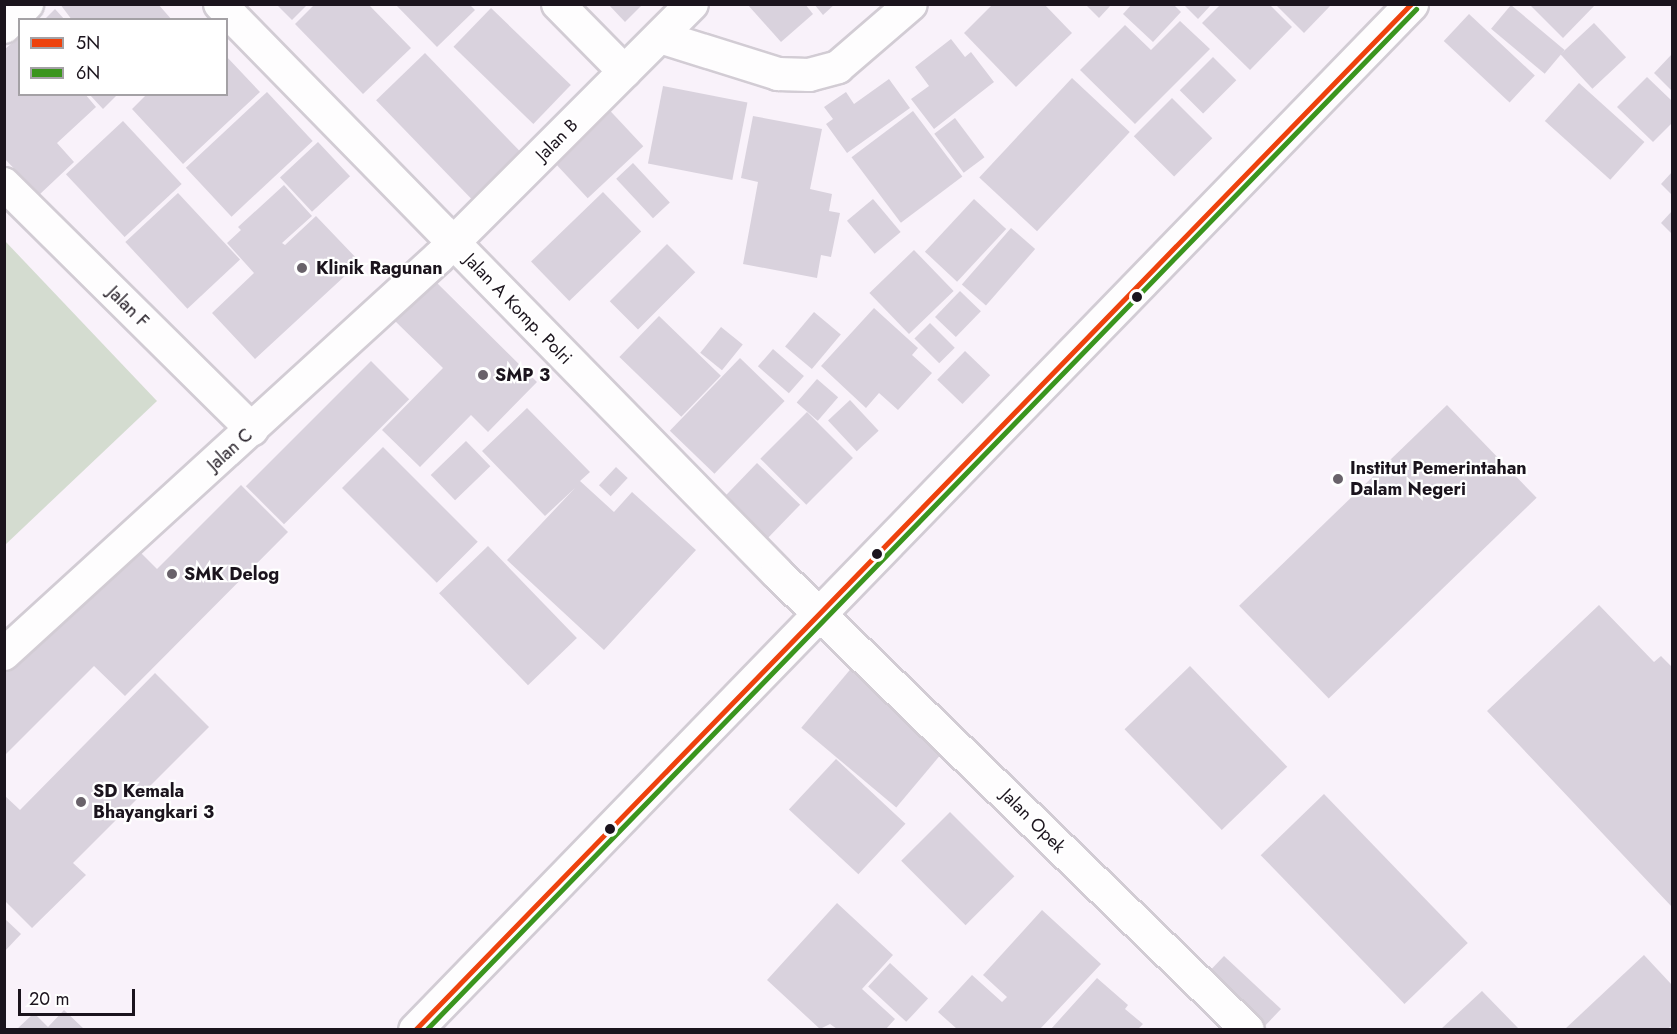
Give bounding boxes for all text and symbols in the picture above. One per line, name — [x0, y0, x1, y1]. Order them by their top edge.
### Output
legend — [18, 18, 228, 96]
text: 5N — [76, 30, 100, 56]
text: 6N — [76, 60, 100, 86]
street label: Jalan B — [531, 114, 583, 166]
street label: Jalan A Komp. Polri — [460, 249, 576, 369]
place label: Klinik Ragunan — [316, 257, 443, 279]
marker: Klinik Ragunan — [293, 259, 311, 277]
street label: Jalan F — [103, 282, 153, 332]
unlabelled marker — [1131, 291, 1143, 303]
place label: SMP 3 — [495, 364, 550, 386]
marker: SMP 3 — [476, 368, 490, 382]
street label: Jalan C — [203, 424, 257, 476]
place label: Institut Pemerintahan Dalam Negeri — [1350, 458, 1527, 500]
marker: Institut Pemerintahan Dalam Negeri — [1331, 472, 1345, 486]
unlabelled marker — [871, 548, 883, 560]
place label: SMK Delog — [184, 563, 279, 585]
marker: SMK Delog — [165, 567, 179, 581]
place label: SD Kemala Bhayangkari 3 — [93, 781, 214, 824]
street label: Jalan Opek — [996, 784, 1070, 858]
marker: SD Kemala Bhayangkari 3 — [74, 795, 88, 809]
unlabelled marker — [604, 823, 616, 835]
scale bar — [21, 977, 138, 1015]
text: 20 m — [29, 986, 69, 1012]

